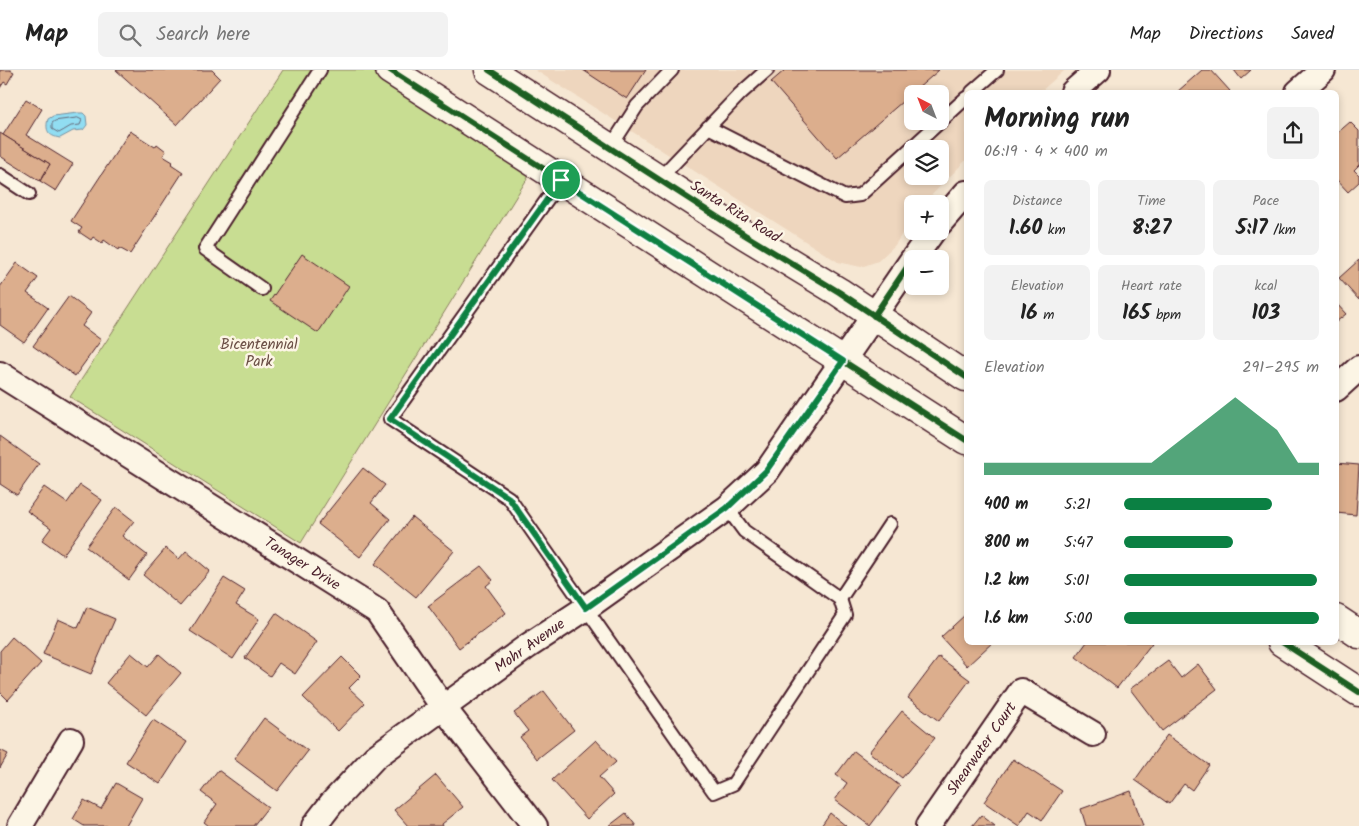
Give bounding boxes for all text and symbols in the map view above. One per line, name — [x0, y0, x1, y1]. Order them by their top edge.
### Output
search box — [98, 12, 448, 57]
text: Map — [25, 15, 68, 54]
text: Search here — [156, 20, 250, 50]
text: Map — [1129, 20, 1161, 49]
text: Directions — [1189, 20, 1263, 49]
text: Saved — [1291, 20, 1334, 49]
icon: search — [116, 21, 144, 49]
north arrow — [904, 85, 949, 130]
map controls — [904, 85, 949, 295]
text: Morning run — [984, 97, 1130, 142]
button: share — [1267, 107, 1319, 159]
text: 06:19 · 4 × 400 m — [984, 139, 1108, 164]
button: layers — [904, 140, 949, 185]
pin — [540, 159, 582, 201]
icon: arrive — [547, 166, 575, 194]
street label: Santa Rita Road — [685, 174, 786, 250]
text: Distance — [1012, 190, 1062, 212]
text: Time — [1137, 190, 1166, 212]
text: Pace — [1252, 190, 1279, 212]
button: + — [904, 195, 949, 240]
text: 1.60 — [1009, 212, 1042, 245]
text: 8:27 — [1132, 212, 1171, 245]
text: 5:17 — [1236, 212, 1268, 245]
text: km — [1042, 219, 1066, 241]
text: /km — [1268, 219, 1296, 241]
button: − — [904, 250, 949, 295]
text: Elevation — [1011, 275, 1064, 297]
text: Heart rate — [1121, 275, 1182, 297]
text: kcal — [1254, 275, 1277, 297]
text: 16 — [1020, 297, 1038, 330]
text: 165 — [1122, 297, 1150, 330]
text: 103 — [1252, 297, 1280, 330]
text: m — [1038, 304, 1054, 326]
text: bpm — [1150, 304, 1181, 326]
park label: Bicentennial Park — [220, 333, 298, 374]
text: Elevation — [984, 355, 1045, 380]
text: 291–295 m — [1242, 355, 1319, 380]
text: 400 m — [984, 492, 1028, 517]
text: 5:21 — [1064, 492, 1091, 517]
text: 800 m — [984, 530, 1029, 555]
text: 5:47 — [1064, 530, 1093, 555]
street label: Tanager Drive — [259, 531, 345, 597]
text: 1.2 km — [984, 568, 1029, 593]
text: 5:01 — [1064, 568, 1090, 593]
text: 1.6 km — [984, 606, 1028, 631]
text: 5:00 — [1064, 606, 1093, 631]
street label: Mohr Avenue — [490, 613, 571, 679]
street label: Shearwater Court — [941, 697, 1023, 801]

